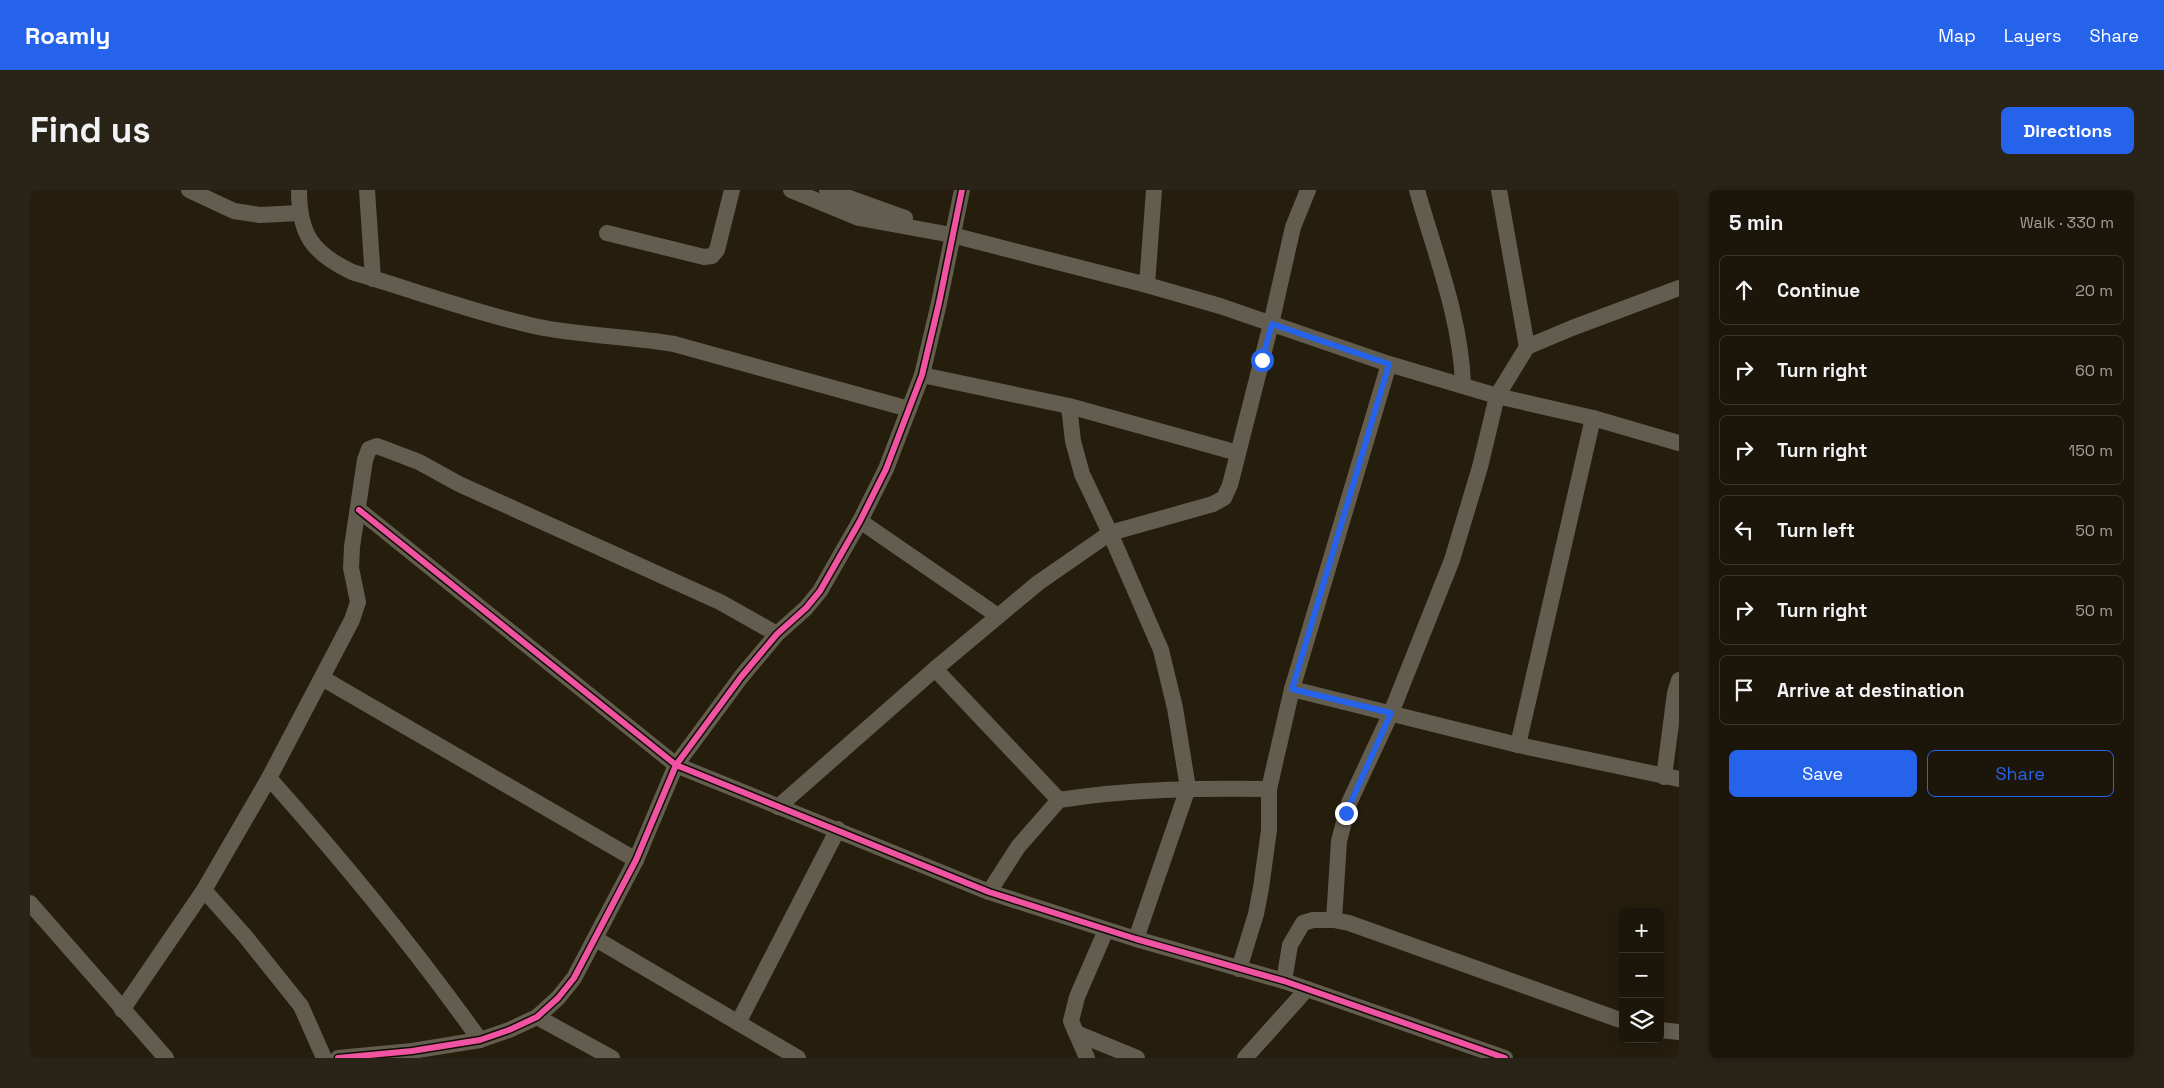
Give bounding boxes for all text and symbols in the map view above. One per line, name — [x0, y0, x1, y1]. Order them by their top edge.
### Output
text: Roamly — [25, 20, 110, 51]
text: Map — [1938, 24, 1976, 47]
text: Layers — [2004, 24, 2061, 47]
text: Share — [2089, 24, 2139, 47]
button: Directions — [2001, 107, 2134, 154]
text: Find us — [30, 108, 151, 152]
text: 5 min — [1729, 209, 1783, 236]
text: Walk · 330 m — [2020, 212, 2114, 233]
icon: ahead — [1730, 276, 1758, 304]
text: Continue — [1777, 278, 1860, 303]
text: 20 m — [2075, 280, 2113, 301]
route start — [1251, 349, 1274, 372]
icon: right — [1730, 356, 1758, 384]
text: Turn right — [1777, 358, 1867, 383]
text: 60 m — [2075, 360, 2113, 381]
icon: right — [1730, 436, 1758, 464]
text: Turn right — [1777, 438, 1867, 463]
text: 150 m — [2069, 440, 2113, 461]
icon: left — [1730, 516, 1758, 544]
text: Turn left — [1777, 518, 1855, 543]
text: 50 m — [2075, 520, 2113, 541]
icon: right — [1730, 596, 1758, 624]
text: Turn right — [1777, 598, 1867, 623]
text: 50 m — [2075, 600, 2113, 621]
icon: arrive — [1730, 676, 1758, 704]
text: Arrive at destination — [1777, 678, 1965, 703]
button: Save — [1729, 750, 1917, 797]
button: Share — [1927, 750, 2114, 797]
route end — [1335, 802, 1358, 825]
map controls — [1619, 908, 1664, 1043]
button: + — [1619, 908, 1664, 953]
button: − — [1619, 953, 1664, 998]
button: layers — [1619, 998, 1664, 1043]

